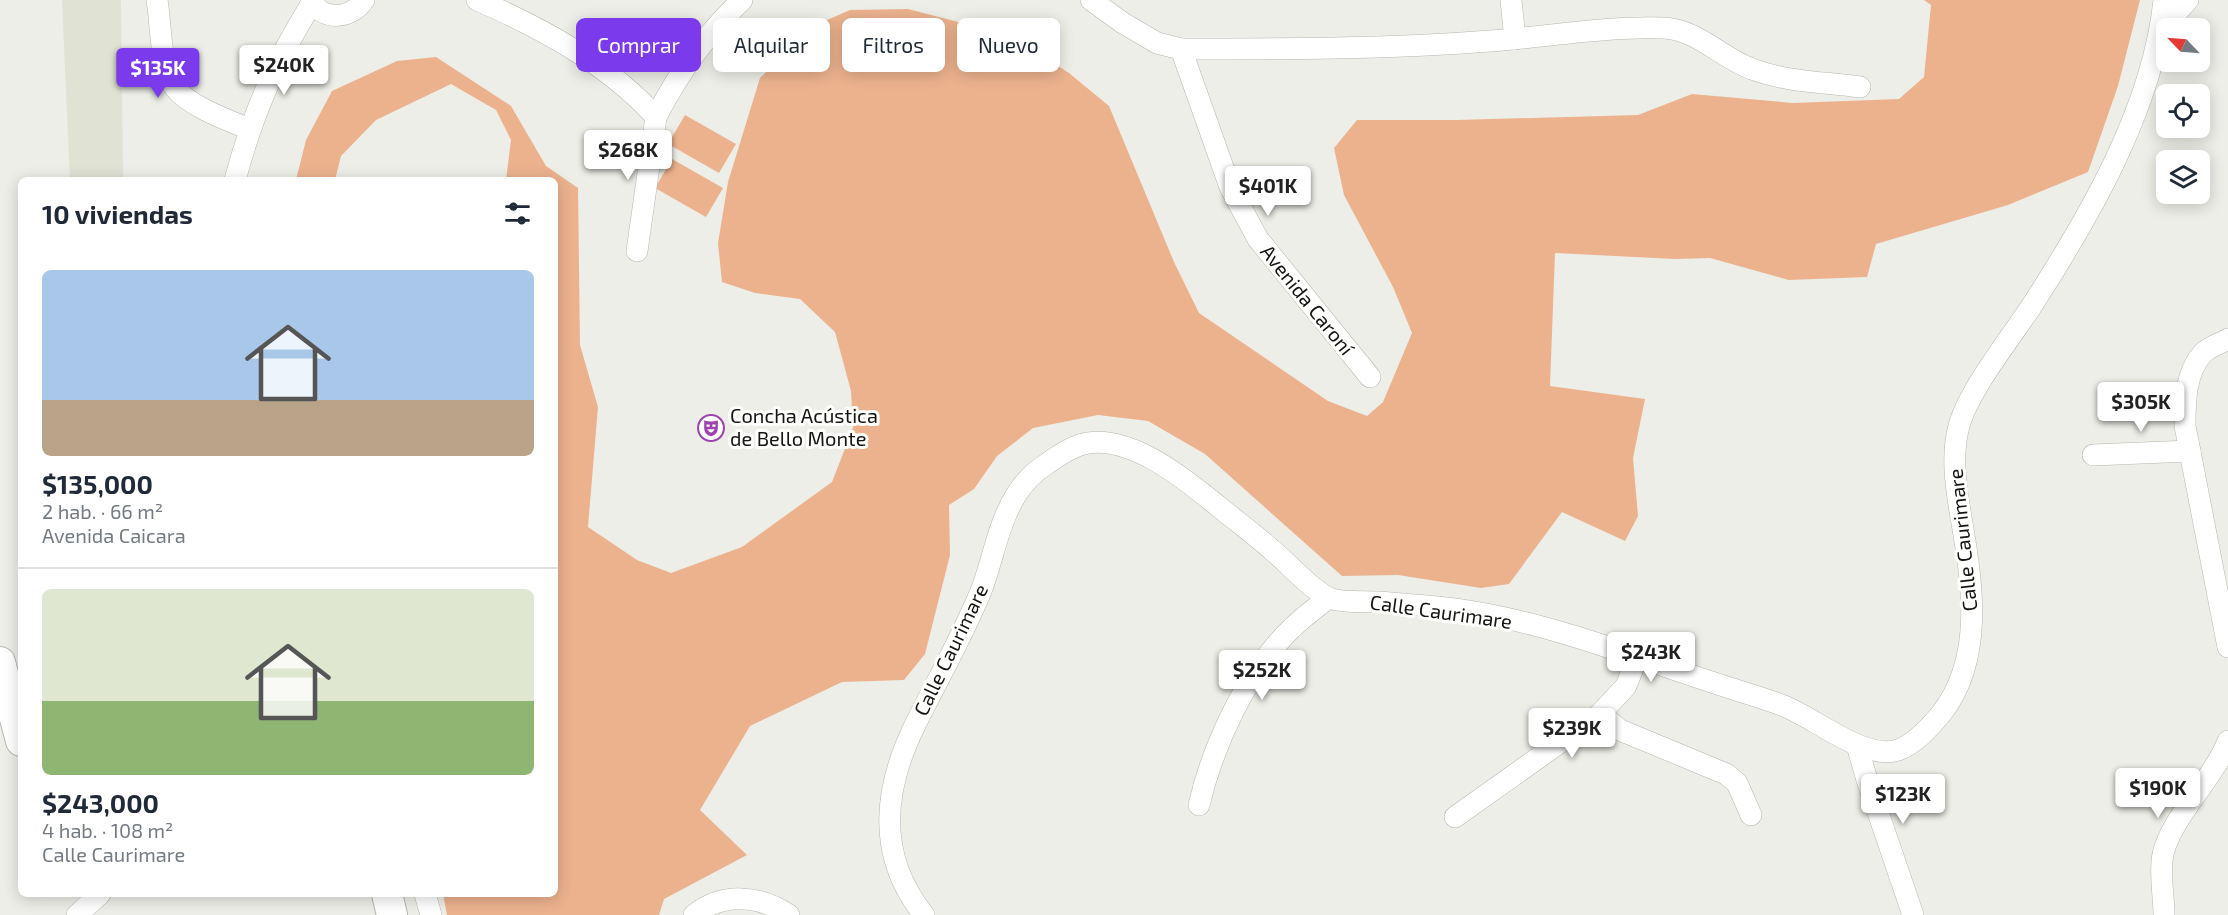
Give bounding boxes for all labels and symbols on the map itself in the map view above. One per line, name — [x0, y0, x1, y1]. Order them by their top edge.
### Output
north arrow — [2156, 18, 2210, 72]
pin: $240K — [242, 45, 326, 96]
pin: $135K — [116, 48, 200, 99]
pin: $268K — [586, 130, 670, 181]
pin: $401K — [1226, 166, 1310, 217]
street label: Avenida Caroní — [1256, 239, 1360, 360]
pin: $305K — [2099, 382, 2183, 433]
place label: Concha Acústica de Bello Monte — [730, 403, 878, 450]
theatre icon: Concha Acústica de Bello Monte — [696, 413, 726, 443]
street label: Calle Caurimare — [1943, 468, 1981, 613]
street label: Calle Caurimare — [908, 580, 992, 719]
street label: Calle Caurimare — [1369, 589, 1514, 633]
pin: $243K — [1609, 632, 1693, 683]
pin: $252K — [1220, 650, 1304, 701]
pin: $239K — [1530, 708, 1614, 759]
pin: $190K — [2116, 768, 2200, 819]
pin: $123K — [1861, 774, 1945, 825]

